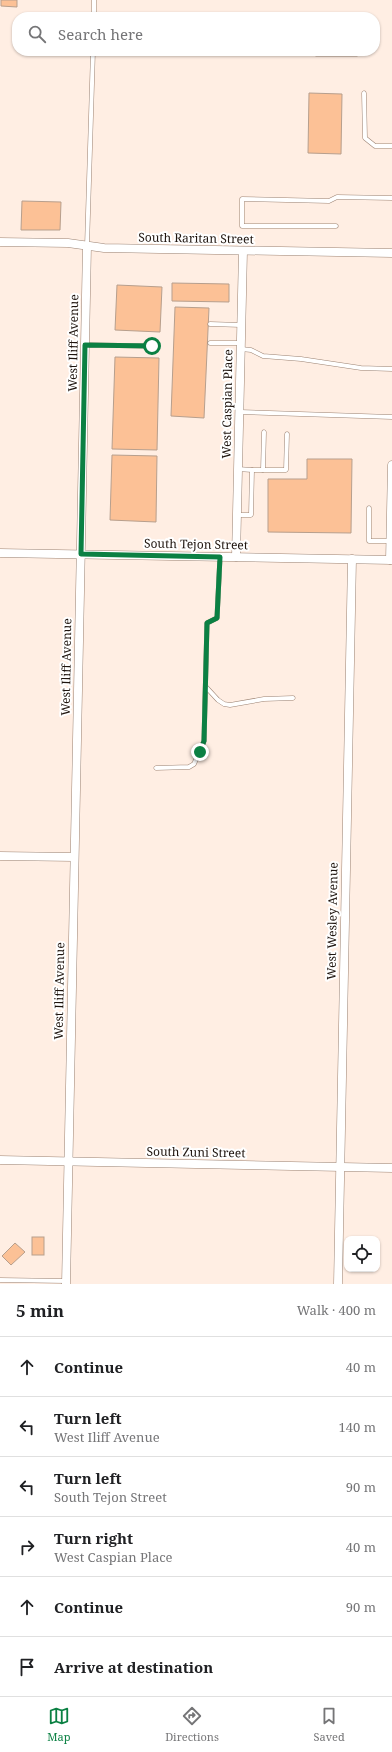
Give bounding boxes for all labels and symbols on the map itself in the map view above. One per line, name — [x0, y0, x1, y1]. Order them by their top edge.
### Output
street label: South Raritan Street — [138, 228, 254, 248]
street label: West Iliff Avenue — [64, 294, 82, 392]
route start — [143, 337, 161, 355]
street label: West Caspian Place — [218, 349, 236, 459]
street label: South Tejon Street — [144, 535, 248, 553]
street label: West Iliff Avenue — [57, 618, 75, 716]
route end — [191, 743, 209, 761]
street label: West Wesley Avenue — [322, 862, 342, 980]
street label: West Iliff Avenue — [50, 942, 68, 1040]
street label: South Zuni Street — [146, 1143, 246, 1161]

